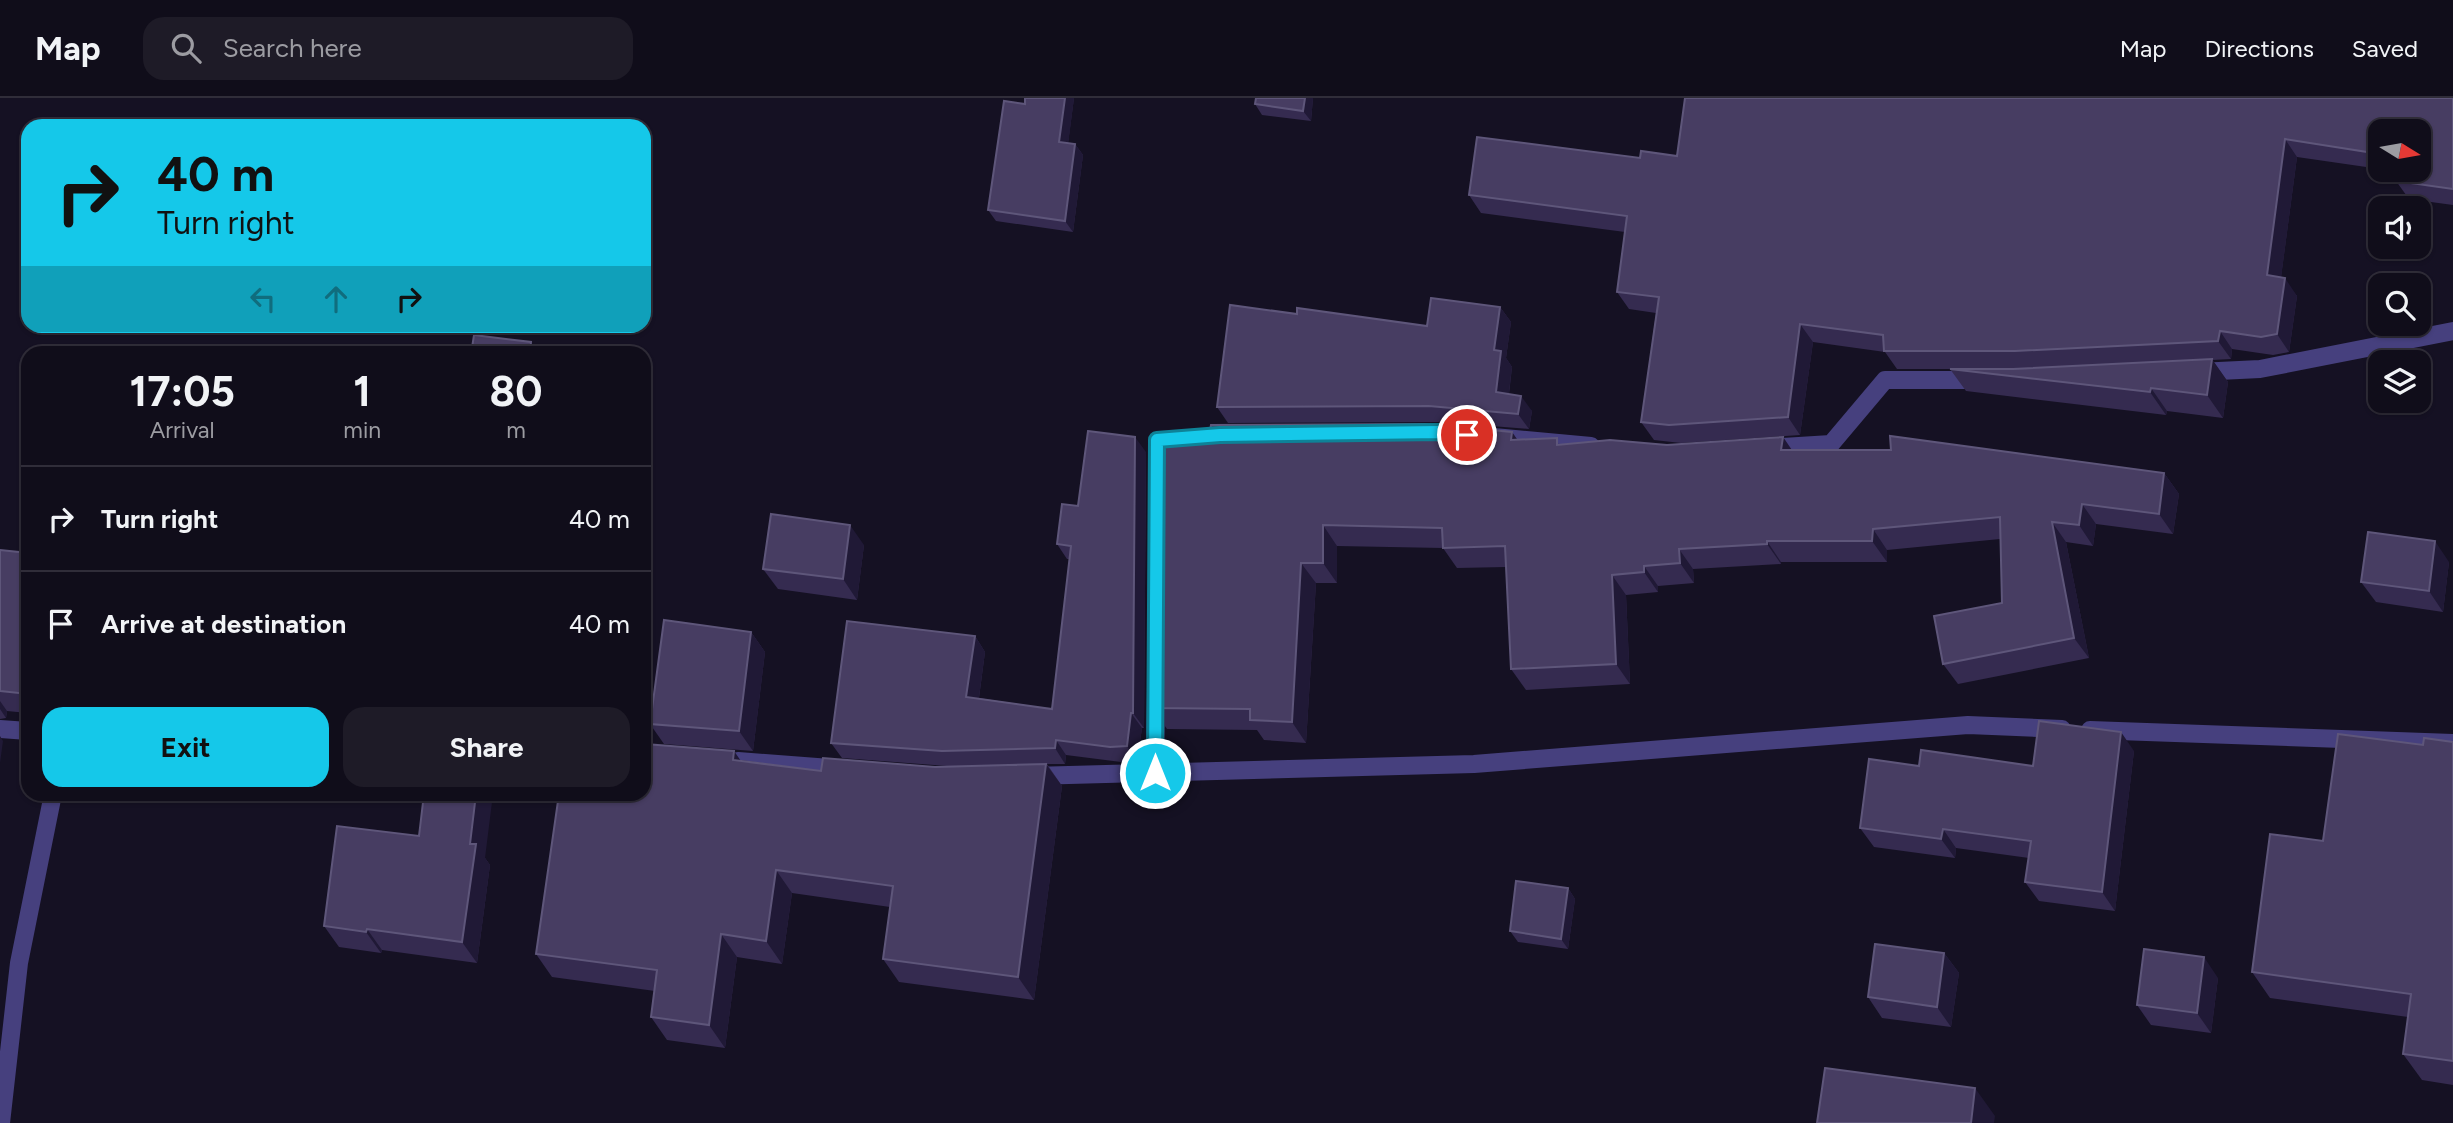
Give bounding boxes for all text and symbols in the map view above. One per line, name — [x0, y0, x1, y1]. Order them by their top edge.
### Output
search box — [143, 17, 633, 80]
text: Map — [35, 29, 101, 68]
icon: search — [167, 29, 205, 67]
text: Search here — [223, 32, 362, 64]
text: Map — [2120, 34, 2166, 63]
text: Directions — [2204, 34, 2314, 63]
text: Saved — [2352, 34, 2418, 63]
north arrow — [2368, 119, 2431, 182]
map controls — [2368, 119, 2431, 413]
text: 40 m — [157, 144, 274, 203]
icon: right — [42, 147, 133, 238]
button: sound — [2368, 196, 2431, 259]
text: Turn right — [157, 204, 295, 242]
button: search — [2368, 273, 2431, 336]
icon: left — [244, 280, 282, 318]
icon: ahead — [317, 280, 355, 318]
icon: right — [390, 280, 428, 318]
button: layers — [2368, 350, 2431, 413]
text: 17:05 — [129, 366, 235, 417]
text: 1 — [353, 366, 371, 417]
text: 80 — [490, 366, 542, 417]
pin — [1437, 405, 1497, 465]
text: Arrival — [150, 416, 215, 444]
text: min — [343, 416, 381, 444]
text: m — [506, 416, 526, 444]
icon: arrive — [1448, 416, 1486, 454]
icon: right — [42, 500, 80, 538]
text: Turn right — [101, 503, 218, 535]
text: 40 m — [569, 503, 630, 535]
icon: arrive — [42, 605, 80, 643]
text: Arrive at destination — [101, 608, 346, 640]
text: 40 m — [569, 608, 630, 640]
button: Exit — [42, 707, 329, 787]
button: Share — [343, 707, 630, 787]
position arrow — [1118, 736, 1192, 810]

